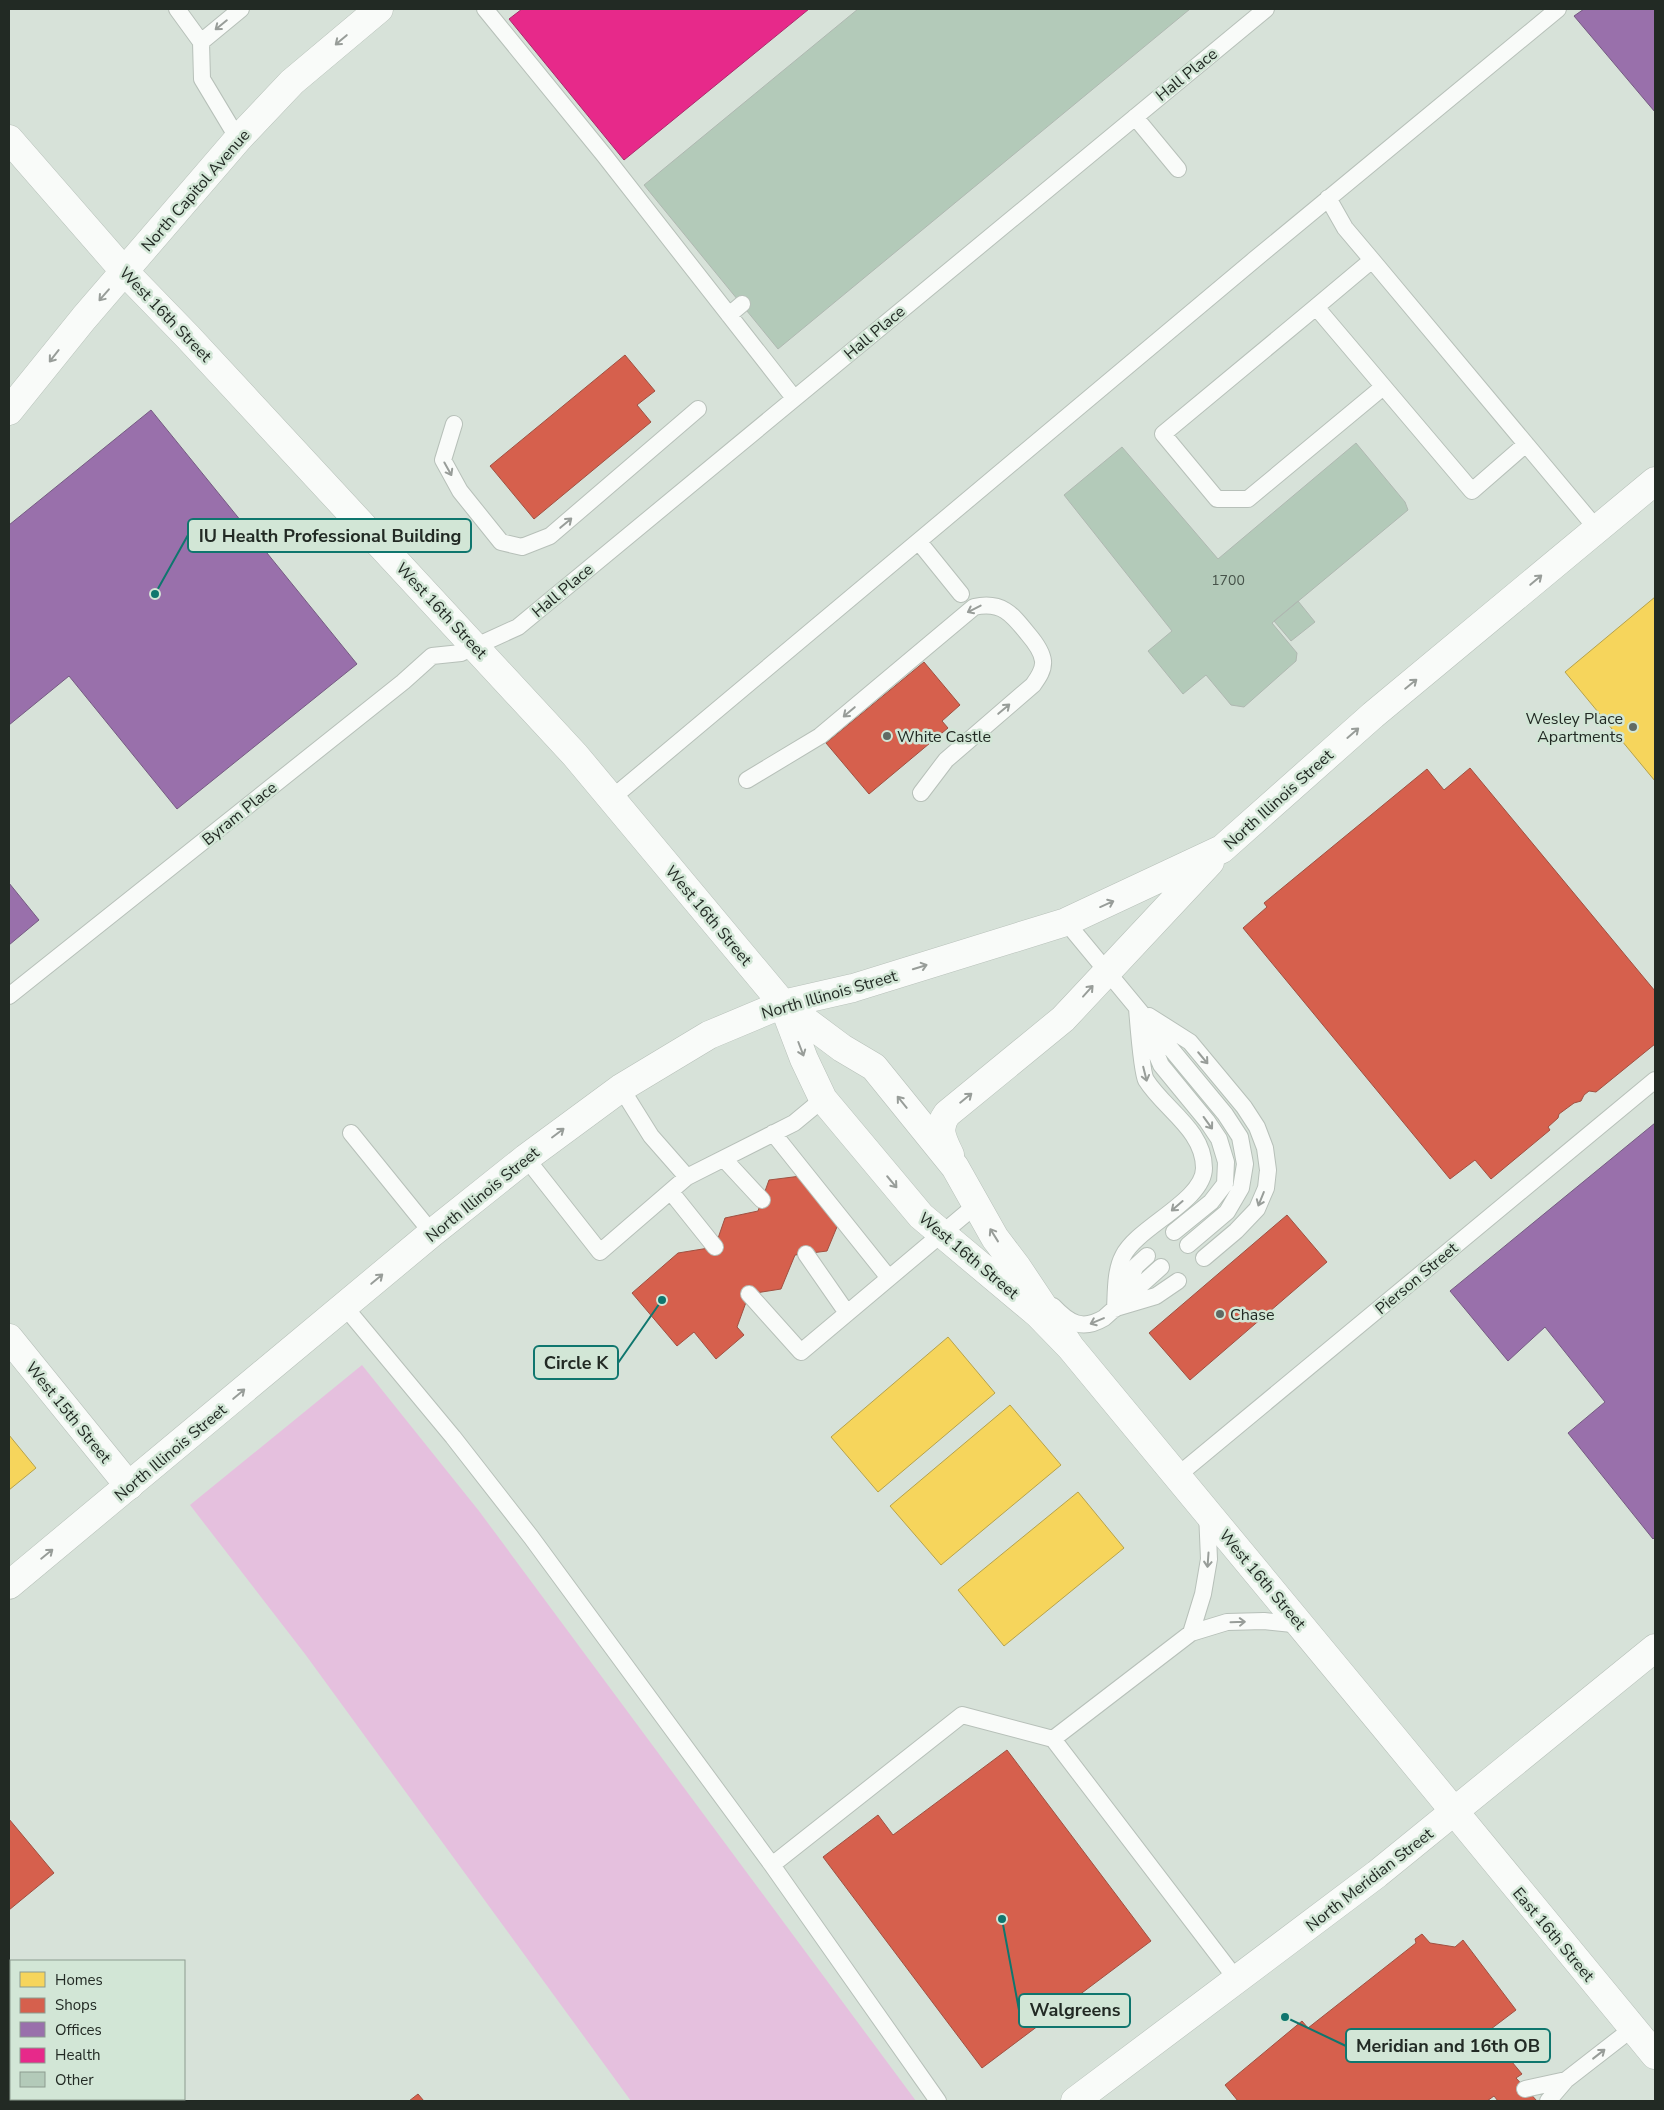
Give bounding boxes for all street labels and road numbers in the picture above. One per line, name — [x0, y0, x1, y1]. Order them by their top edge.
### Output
street label: Hall Place — [1151, 43, 1222, 106]
street label: North Capitol Avenue — [136, 125, 255, 257]
street label: West 16th Street — [114, 262, 217, 367]
street label: Hall Place — [839, 301, 910, 365]
street label: West 16th Street — [391, 558, 492, 664]
street label: Hall Place — [527, 559, 598, 623]
street label: North Illinois Street — [1219, 744, 1338, 855]
street label: Byram Place — [198, 777, 282, 851]
street label: West 16th Street — [660, 861, 757, 971]
street label: North Illinois Street — [759, 965, 900, 1025]
street label: North Illinois Street — [421, 1142, 544, 1247]
street label: West 16th Street — [914, 1207, 1023, 1304]
street label: Pierson Street — [1371, 1237, 1463, 1320]
street label: West 15th Street — [21, 1357, 116, 1468]
street label: North Illinois Street — [110, 1399, 232, 1506]
street label: West 16th Street — [1214, 1525, 1311, 1635]
street label: North Meridian Street — [1301, 1823, 1438, 1936]
street label: East 16th Street — [1507, 1883, 1599, 1987]

